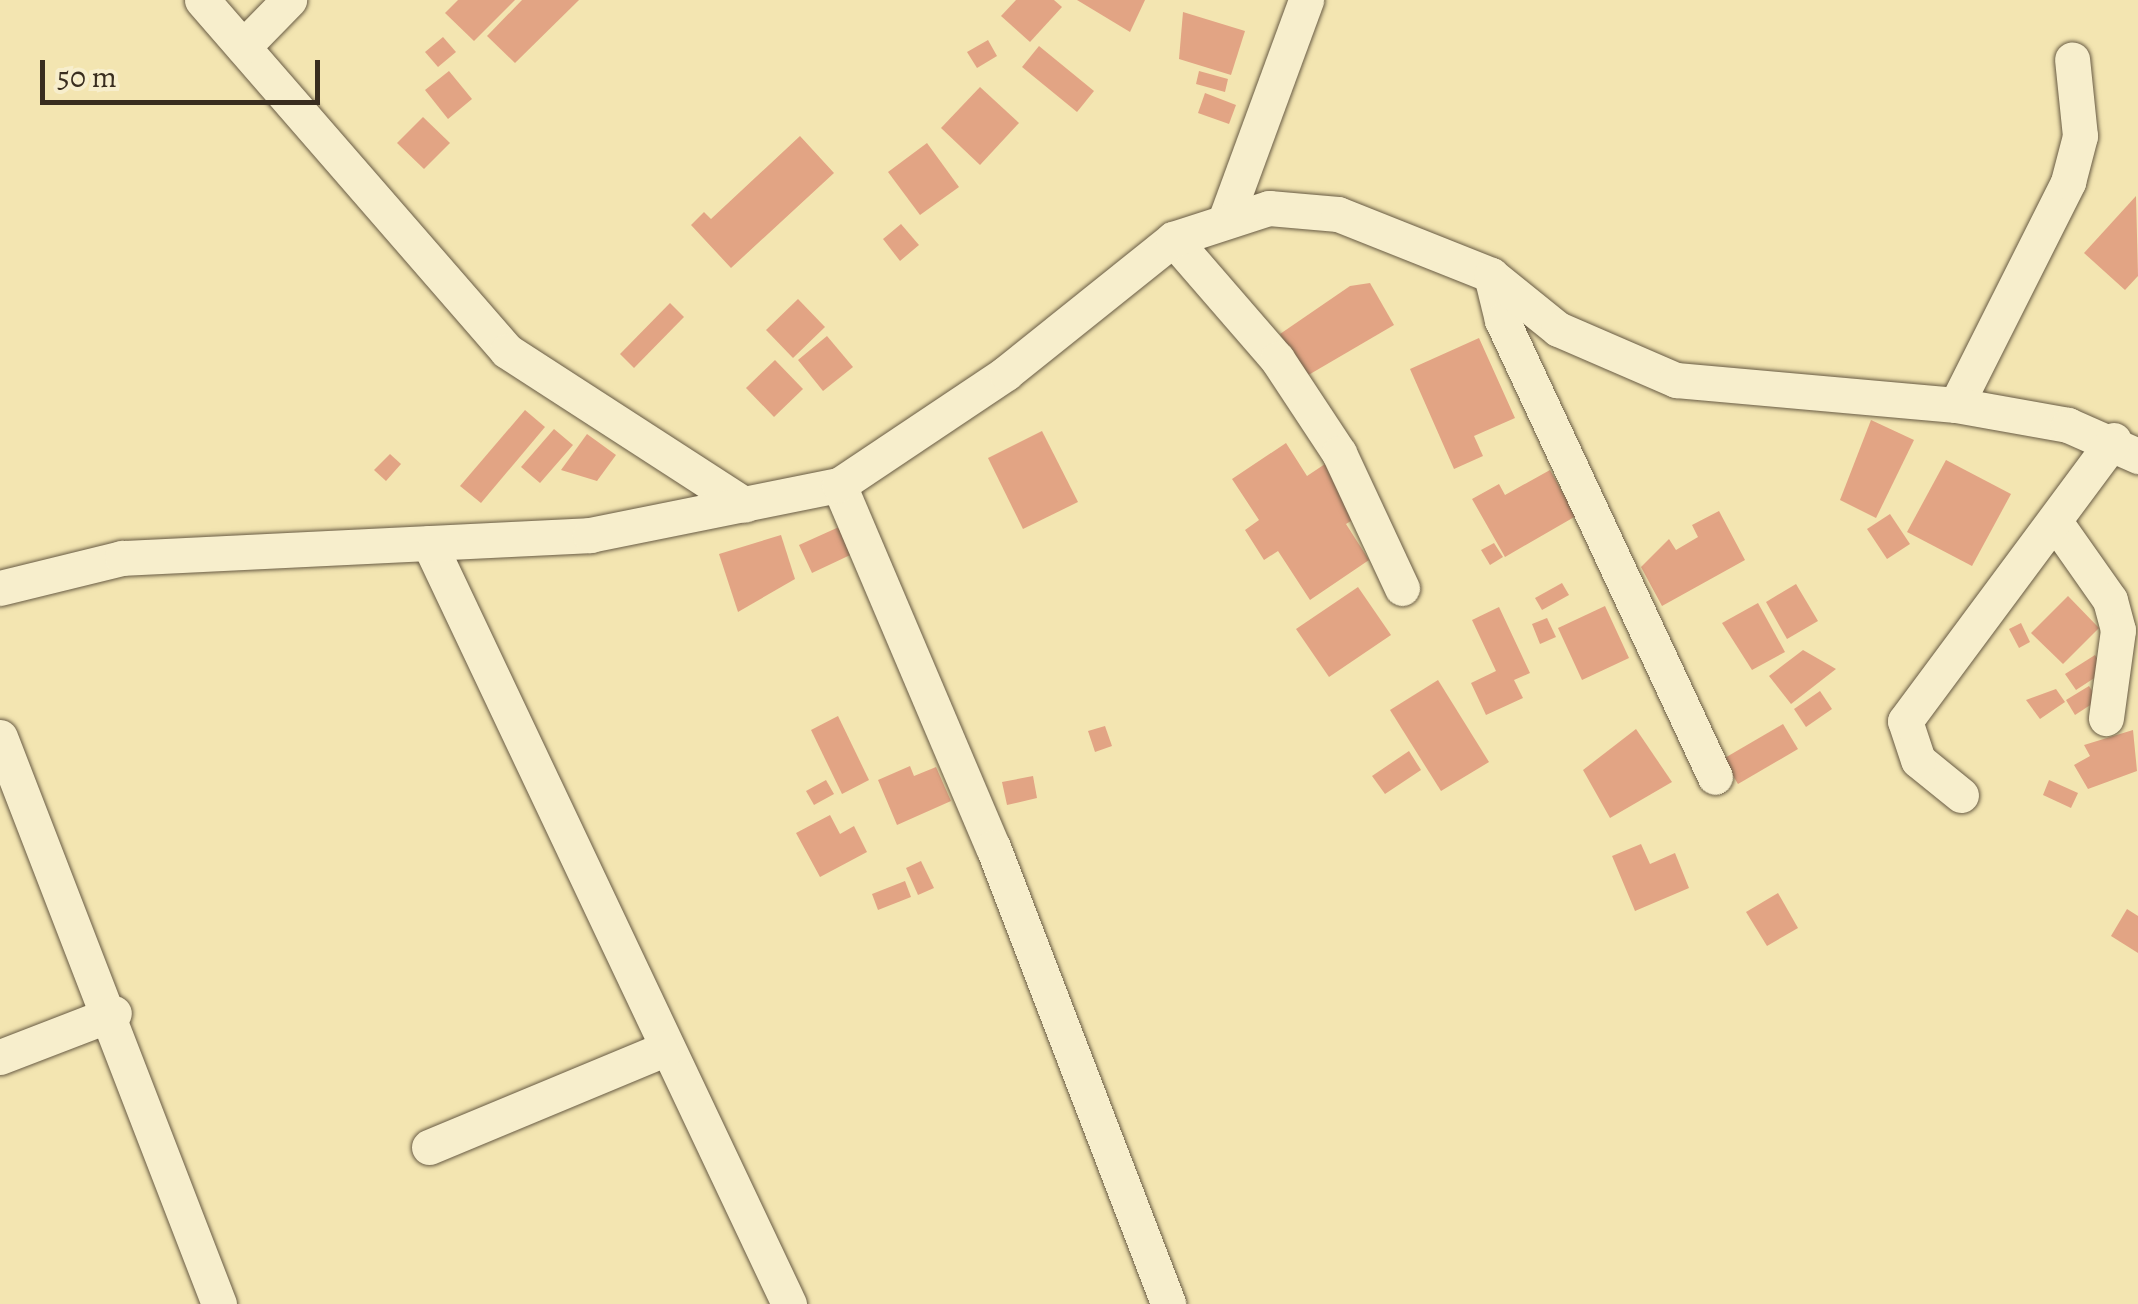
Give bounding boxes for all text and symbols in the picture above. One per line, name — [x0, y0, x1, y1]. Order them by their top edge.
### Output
scale bar — [45, 40, 325, 102]
text: 50 m — [57, 57, 117, 97]

